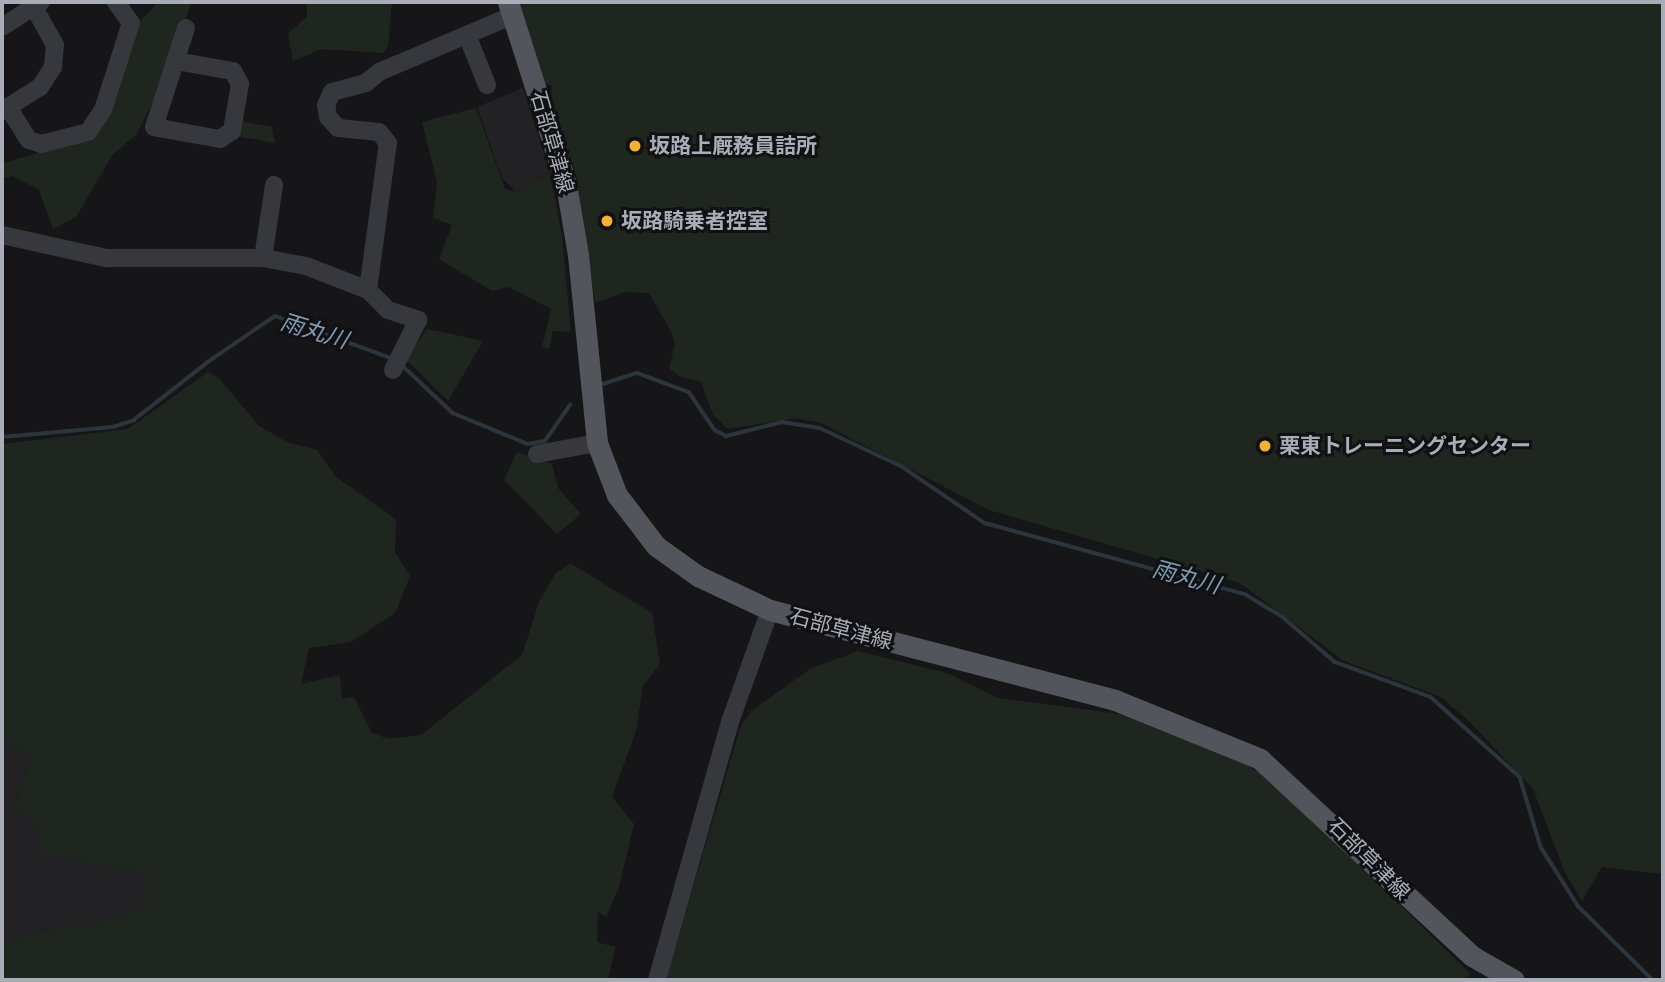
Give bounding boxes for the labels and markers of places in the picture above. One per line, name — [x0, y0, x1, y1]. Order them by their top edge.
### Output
place label: 坂路上厩務員詰所 — [649, 133, 817, 159]
marker: 坂路上厩務員詰所 — [627, 138, 643, 154]
place label: 坂路騎乗者控室 — [621, 208, 768, 234]
marker: 坂路騎乗者控室 — [599, 213, 615, 229]
place label: 栗東トレーニングセンター — [1279, 433, 1531, 459]
marker: 栗東トレーニングセンター — [1257, 438, 1273, 454]

